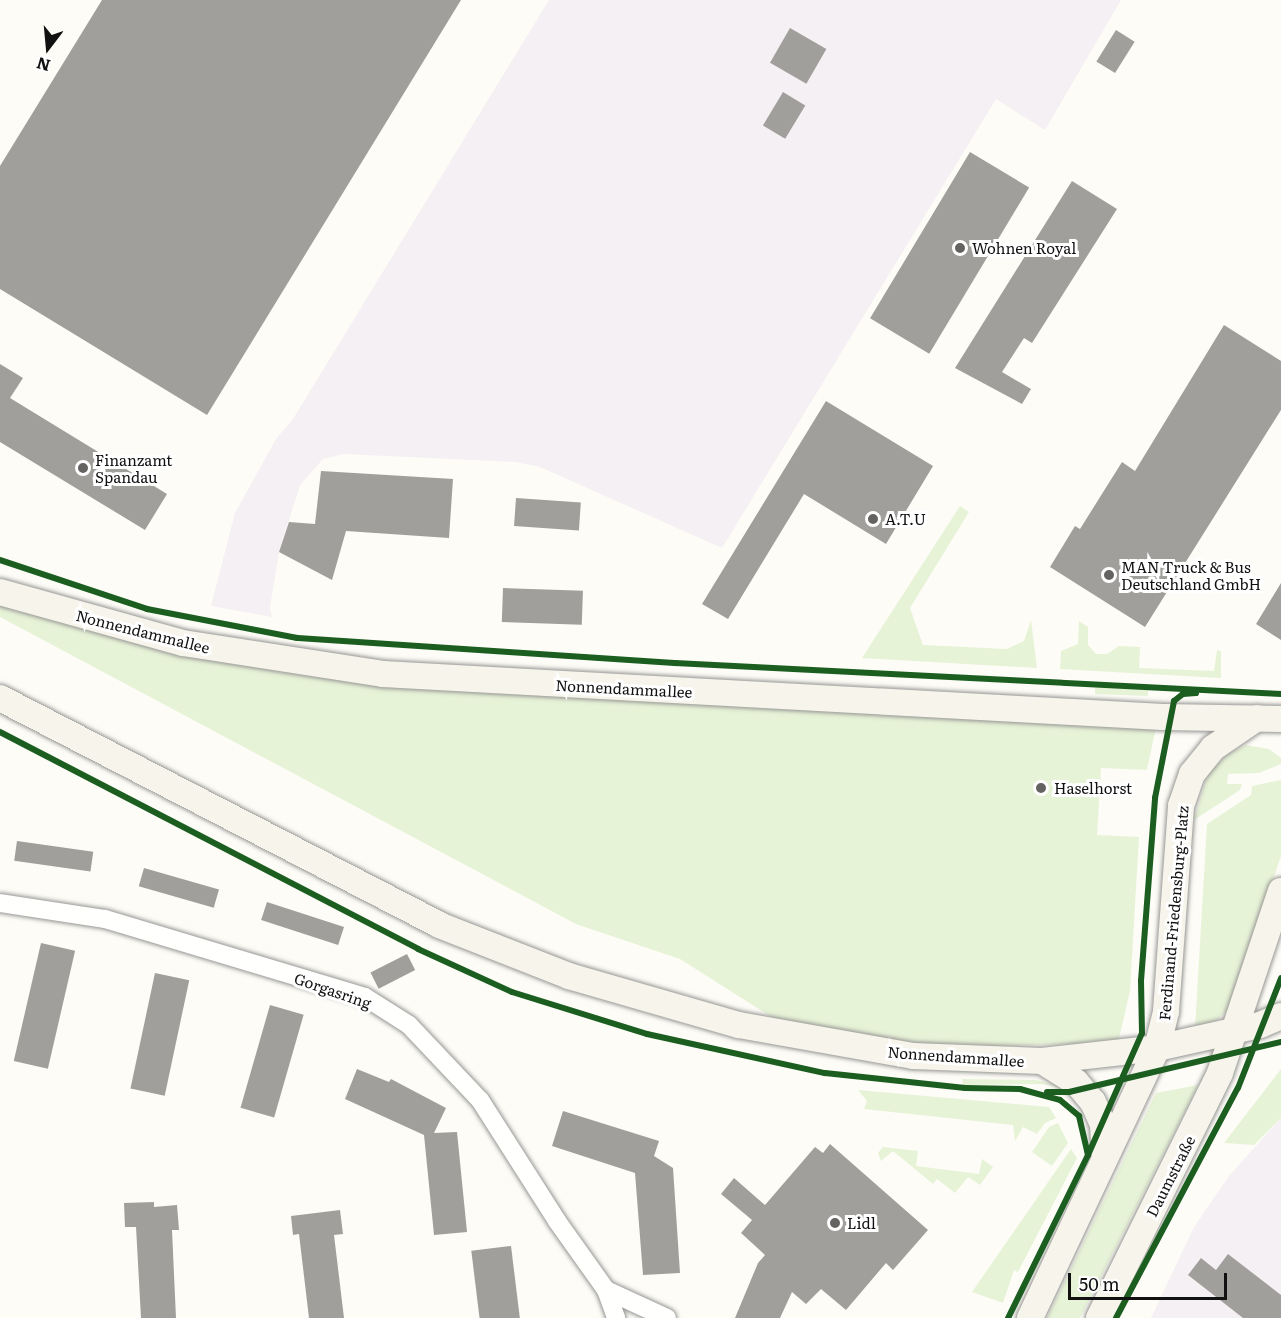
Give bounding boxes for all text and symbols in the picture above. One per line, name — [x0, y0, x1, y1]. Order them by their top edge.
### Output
north arrow — [18, 18, 78, 78]
text: N — [33, 52, 53, 79]
place label: Wohnen Royal — [972, 239, 1076, 257]
marker: Wohnen Royal — [953, 241, 967, 255]
place label: Finanzamt Spandau — [95, 450, 172, 485]
marker: Finanzamt Spandau — [76, 461, 90, 475]
place label: A.T.U — [885, 510, 926, 528]
marker: A.T.U — [866, 512, 880, 526]
place label: MAN Truck & Bus Deutschland GmbH — [1121, 557, 1261, 592]
marker: MAN Truck & Bus Deutschland GmbH — [1102, 568, 1116, 582]
street label: Nonnendammallee — [74, 606, 212, 656]
street label: Nonnendammallee — [555, 675, 693, 701]
marker: Haselhorst — [1032, 779, 1050, 797]
place label: Haselhorst — [1054, 779, 1132, 797]
street label: Ferdinand-Friedensburg-Platz — [1155, 805, 1191, 1021]
street label: Gorgasring — [292, 968, 374, 1012]
street label: Nonnendammallee — [887, 1042, 1025, 1070]
street label: Daumstraße — [1142, 1132, 1198, 1220]
place label: Lidl — [847, 1214, 876, 1232]
marker: Lidl — [828, 1216, 842, 1230]
scale bar — [1071, 1261, 1230, 1299]
text: 50 m — [1079, 1270, 1120, 1297]

